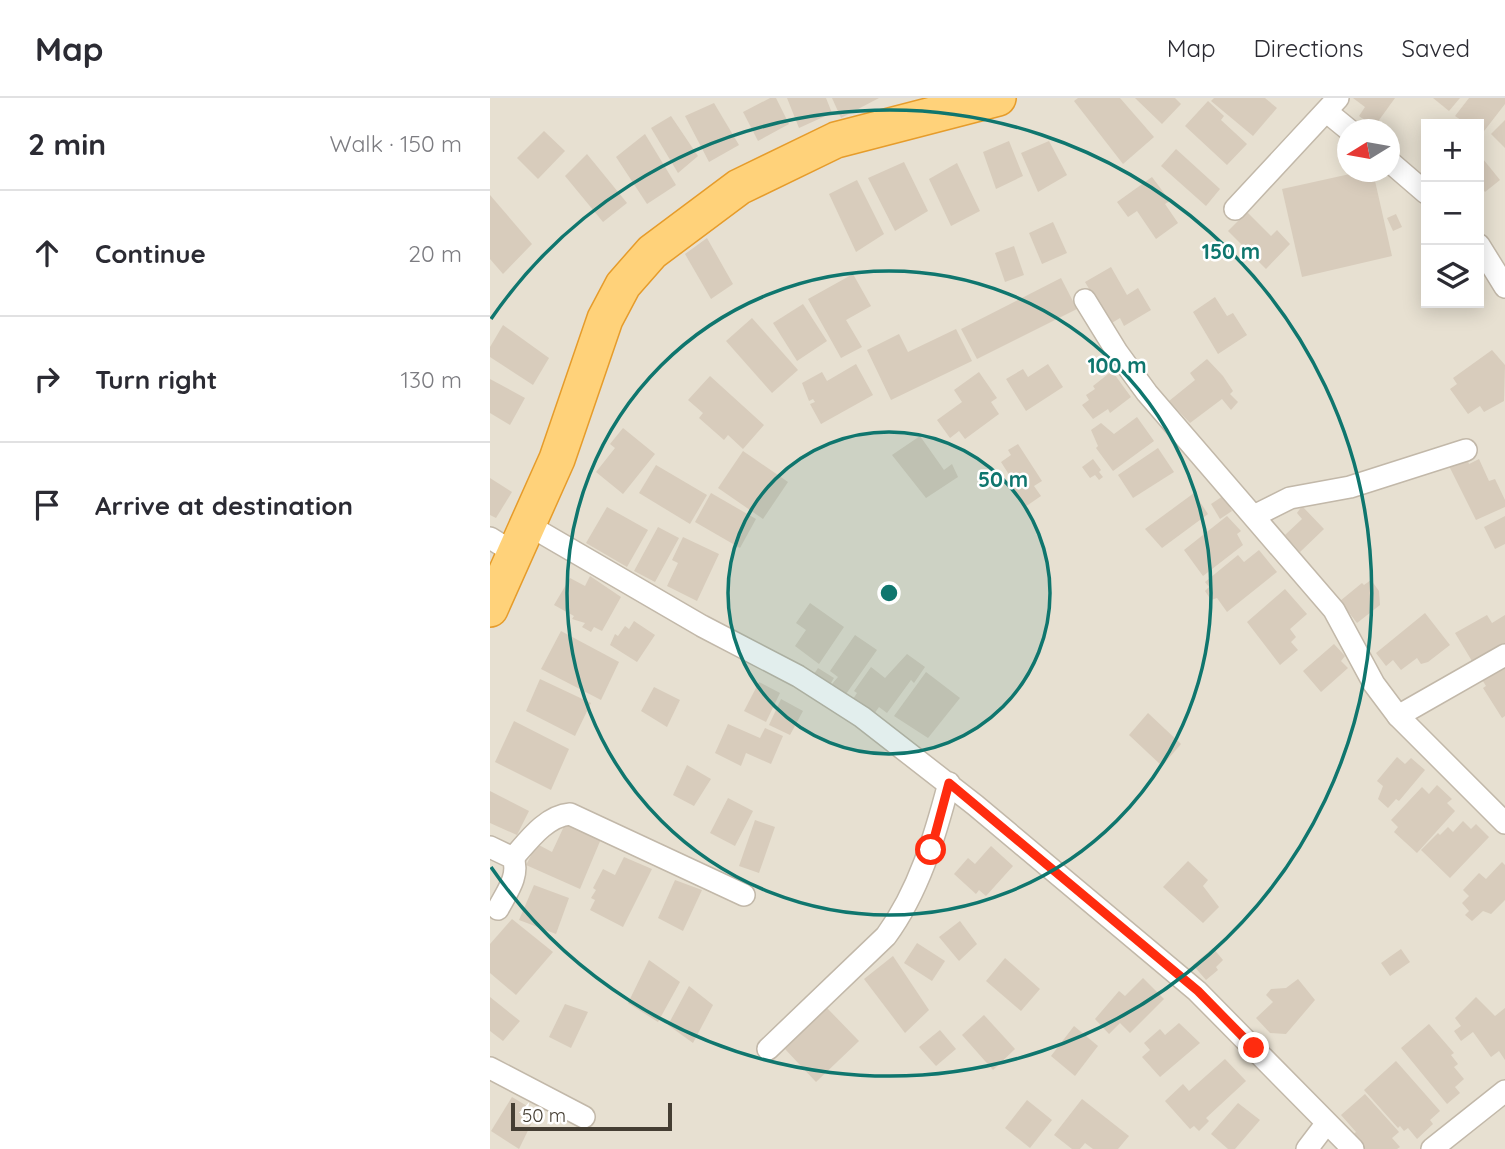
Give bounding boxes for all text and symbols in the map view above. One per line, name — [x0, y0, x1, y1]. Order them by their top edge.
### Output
text: Map — [35, 28, 103, 69]
text: Map — [1167, 33, 1216, 63]
text: Directions — [1254, 33, 1364, 63]
text: Saved — [1402, 33, 1470, 63]
north arrow — [1337, 119, 1400, 182]
map controls — [1421, 119, 1484, 308]
button: + — [1421, 119, 1484, 182]
text: 2 min — [28, 125, 106, 163]
text: Walk · 150 m — [329, 129, 462, 158]
button: − — [1421, 182, 1484, 245]
icon: ahead — [28, 234, 66, 272]
text: Continue — [95, 237, 206, 270]
text: 150 m — [1202, 238, 1260, 264]
text: 20 m — [408, 239, 462, 268]
button: layers — [1421, 245, 1484, 308]
text: 100 m — [1087, 352, 1147, 378]
icon: right — [28, 360, 66, 398]
text: Turn right — [95, 363, 217, 396]
text: 130 m — [400, 365, 462, 394]
text: 50 m — [978, 466, 1028, 492]
icon: arrive — [28, 486, 66, 524]
text: Arrive at destination — [95, 489, 353, 522]
centre of rings — [877, 581, 901, 605]
route start — [915, 834, 946, 865]
route end — [1238, 1032, 1269, 1063]
scale bar — [511, 1100, 672, 1132]
text: 50 m — [522, 1103, 566, 1127]

